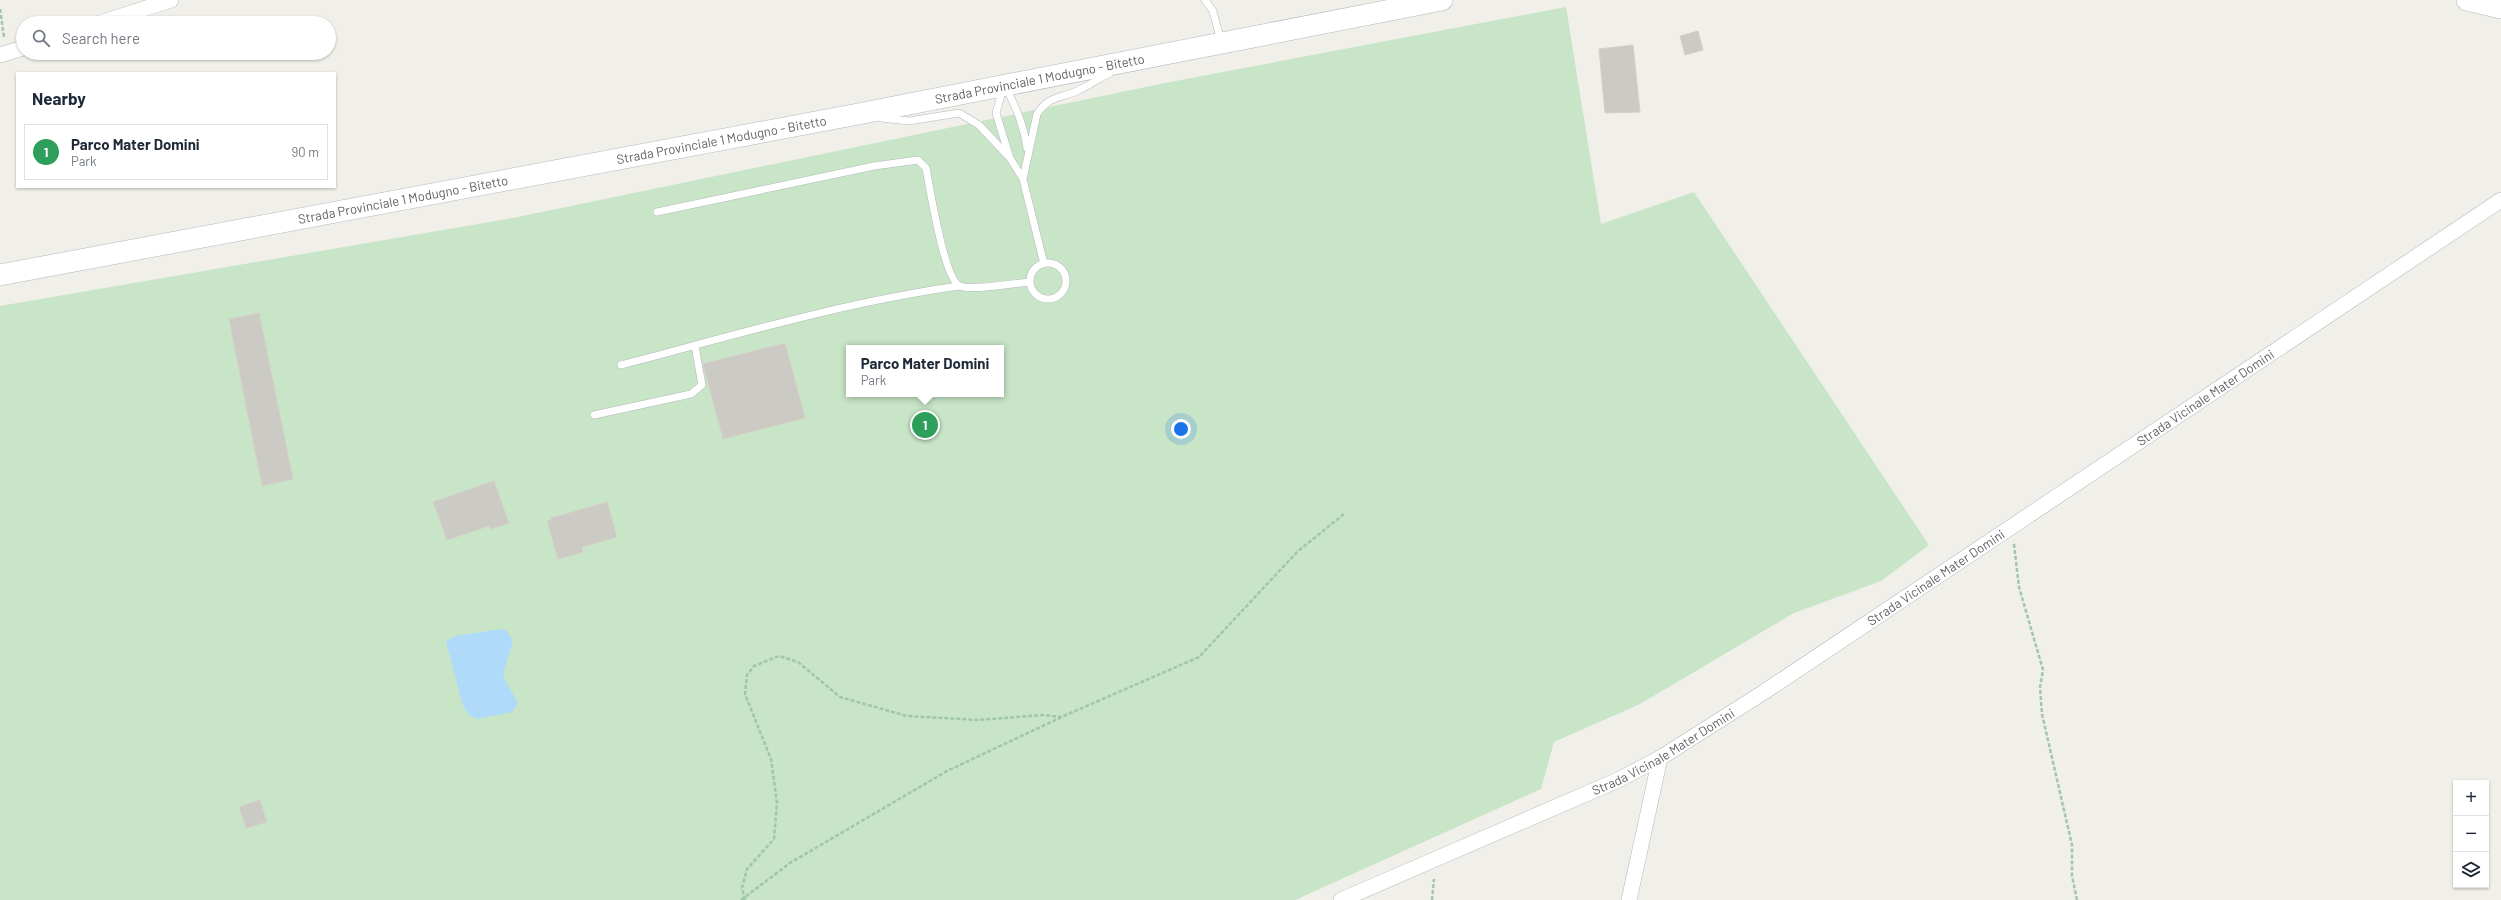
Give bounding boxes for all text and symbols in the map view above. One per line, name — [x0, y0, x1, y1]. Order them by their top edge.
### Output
search box — [16, 16, 336, 60]
icon: search — [30, 27, 52, 49]
text: Search here — [62, 29, 140, 47]
street label: Strada Provinciale 1 Modugno - Bitetto — [933, 50, 1146, 107]
text: Nearby — [32, 88, 86, 108]
street label: Strada Provinciale 1 Modugno - Bitetto — [615, 112, 828, 167]
text: Parco Mater Domini — [71, 135, 200, 153]
text: 1 — [44, 144, 48, 160]
text: 90 m — [292, 144, 319, 160]
text: Park — [71, 153, 97, 169]
street label: Strada Provinciale 1 Modugno - Bitetto — [297, 172, 509, 227]
popup — [846, 345, 1004, 397]
street label: Strada Vicinale Mater Domini — [2134, 346, 2277, 449]
text: Parco Mater Domini — [861, 354, 989, 372]
text: Park — [861, 372, 886, 388]
pin: 1 — [912, 410, 938, 440]
your location — [1171, 419, 1191, 439]
street label: Strada Vicinale Mater Domini — [1864, 526, 2007, 629]
street label: Strada Vicinale Mater Domini — [1589, 705, 1737, 798]
map controls — [2453, 780, 2489, 888]
button: + — [2453, 780, 2489, 816]
button: − — [2453, 816, 2489, 852]
button: layers — [2453, 852, 2489, 888]

